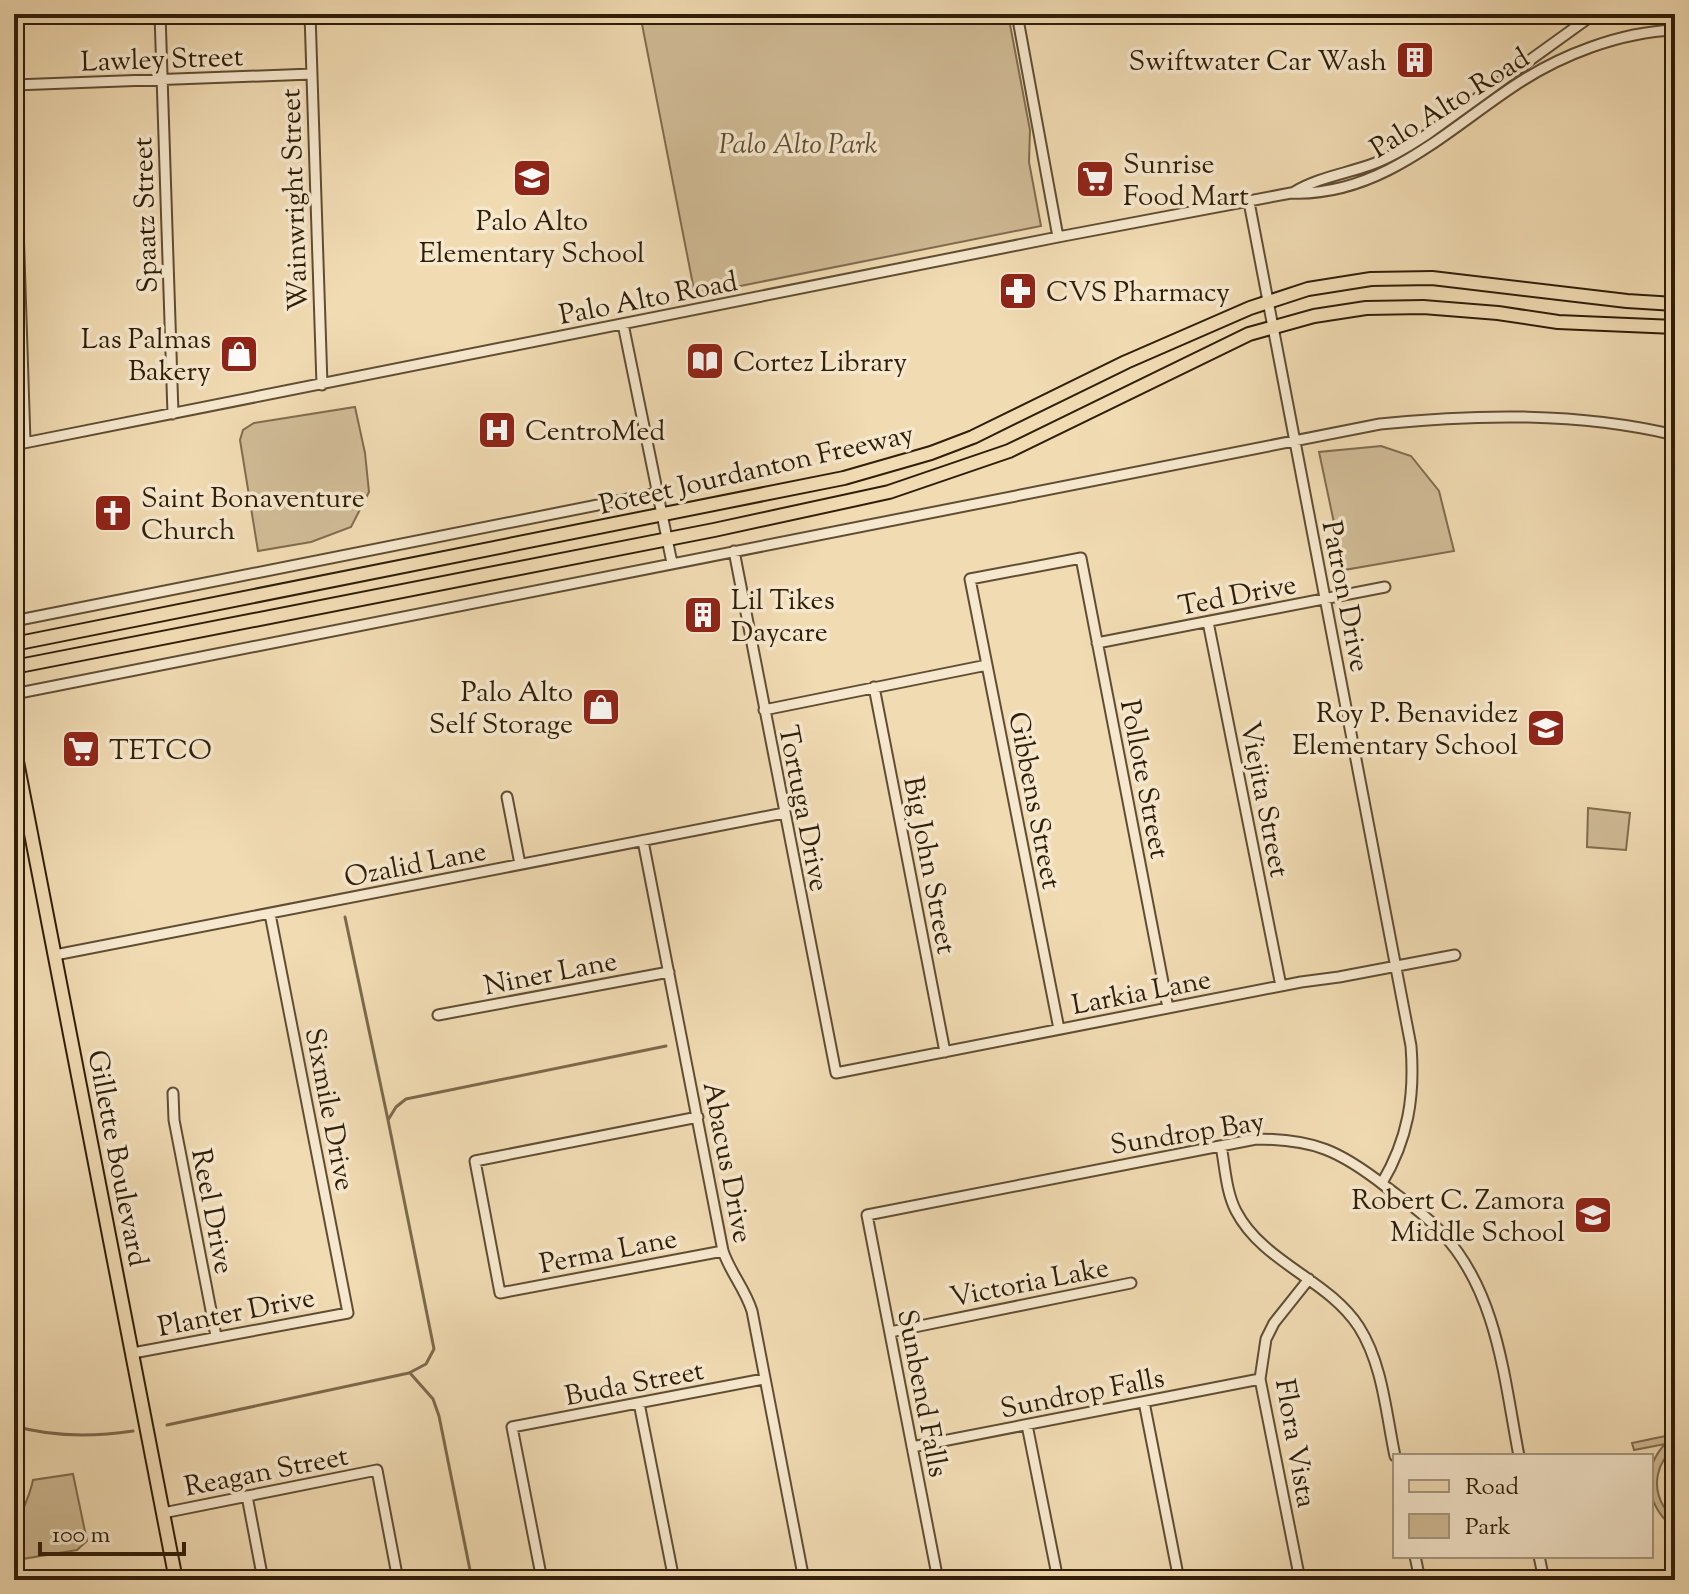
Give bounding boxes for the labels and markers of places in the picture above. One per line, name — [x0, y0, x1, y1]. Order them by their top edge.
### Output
building icon: Swiftwater Car Wash — [1394, 39, 1436, 81]
place label: Swiftwater Car Wash — [1129, 43, 1387, 83]
place label: Sunrise Food Mart — [1123, 146, 1249, 218]
school or university icon: Palo Alto Elementary School — [511, 157, 553, 199]
supermarket icon: Sunrise Food Mart — [1074, 158, 1116, 200]
place label: Palo Alto Elementary School — [419, 203, 645, 275]
pharmacy icon: CVS Pharmacy — [997, 270, 1039, 312]
place label: CVS Pharmacy — [1046, 274, 1230, 314]
place label: Las Palmas Bakery — [81, 321, 211, 393]
shop icon: Las Palmas Bakery — [218, 333, 260, 375]
library icon: Cortez Library — [684, 340, 726, 382]
place label: Cortez Library — [733, 344, 907, 384]
hospital icon: CentroMed — [476, 409, 518, 451]
place label: CentroMed — [525, 413, 665, 453]
place label: Saint Bonaventure Church — [141, 480, 365, 552]
church icon: Saint Bonaventure Church — [92, 492, 134, 534]
place label: Lil Tikes Daycare — [731, 582, 835, 654]
building icon: Lil Tikes Daycare — [682, 594, 724, 636]
place label: Palo Alto Self Storage — [429, 674, 573, 746]
shop icon: Palo Alto Self Storage — [580, 686, 622, 728]
place label: Roy P. Benavidez Elementary School — [1292, 695, 1518, 767]
school or university icon: Roy P. Benavidez Elementary School — [1525, 707, 1567, 749]
supermarket icon: TETCO — [60, 728, 102, 770]
place label: TETCO — [109, 732, 212, 772]
place label: Robert C. Zamora Middle School — [1352, 1182, 1565, 1254]
school or university icon: Robert C. Zamora Middle School — [1572, 1194, 1614, 1236]

